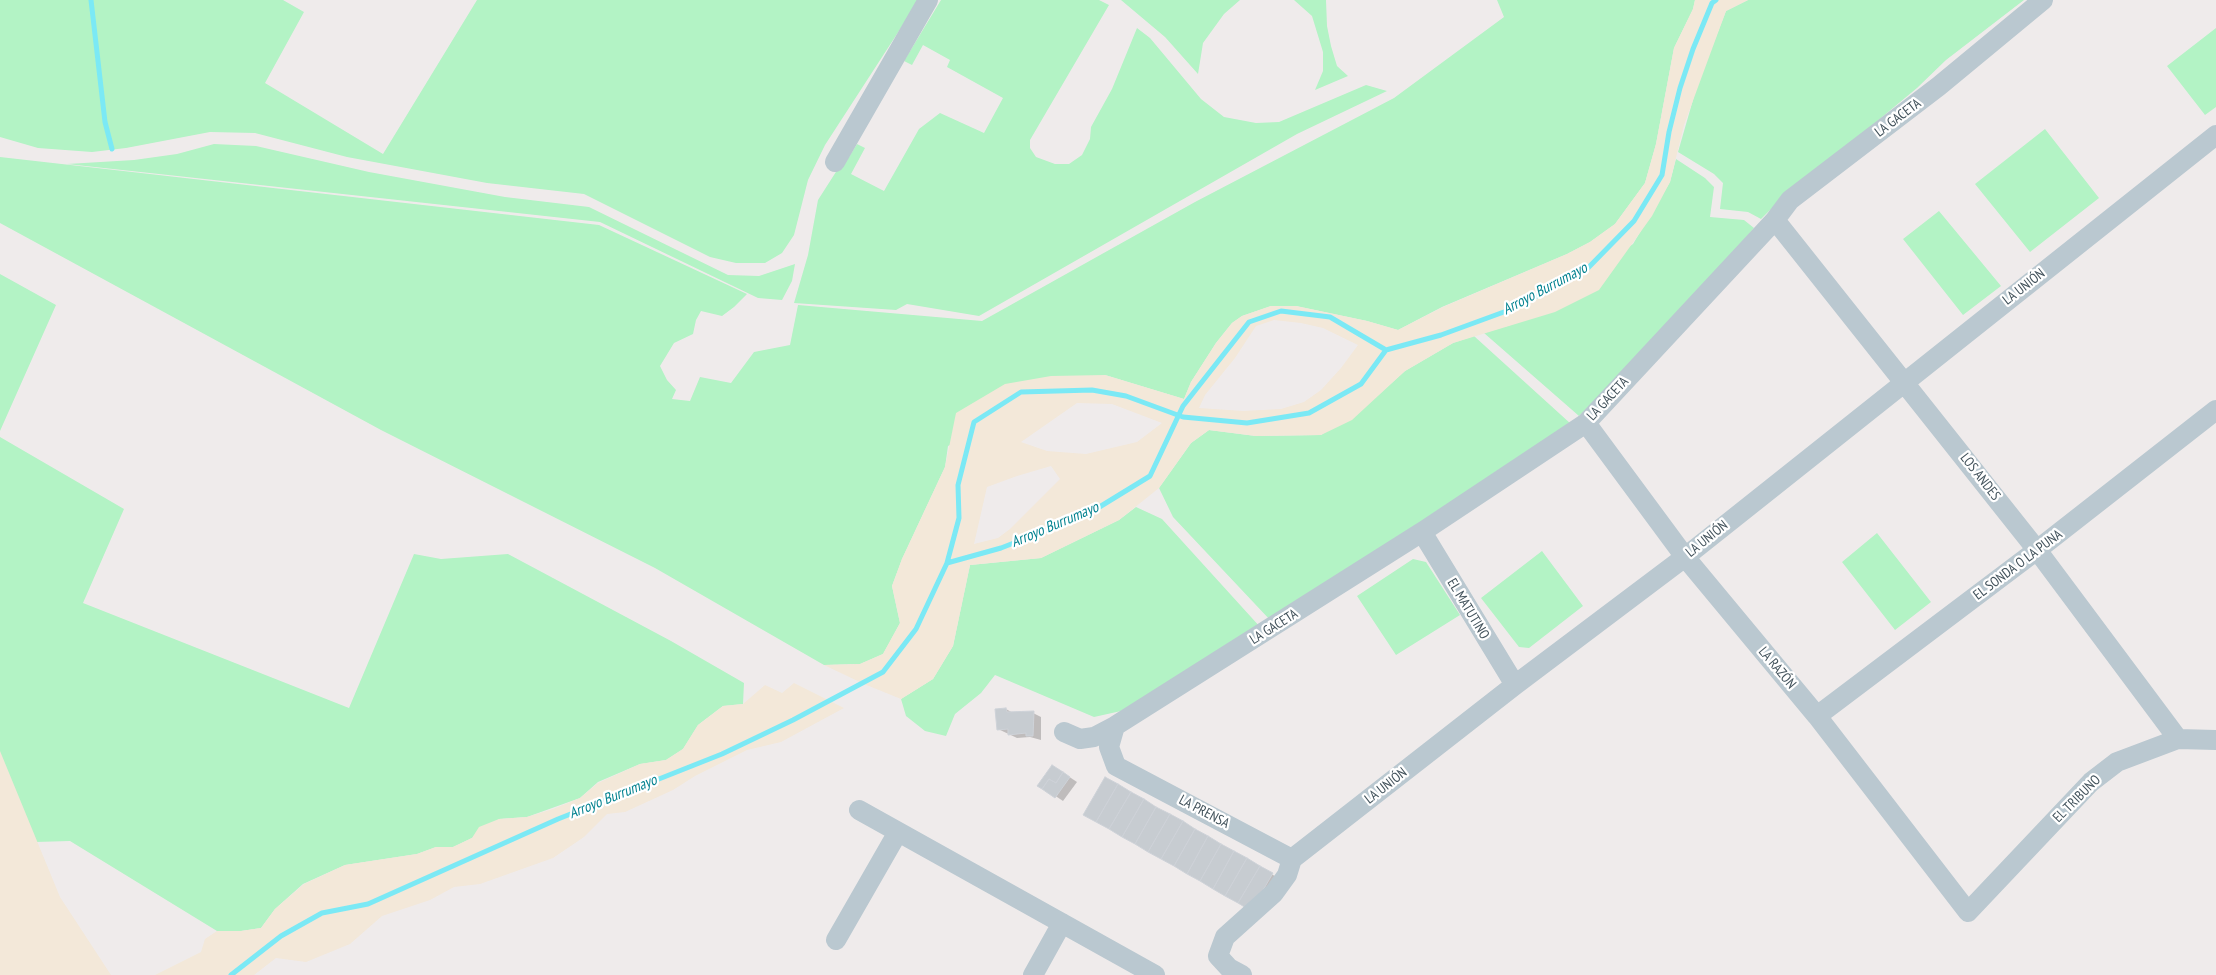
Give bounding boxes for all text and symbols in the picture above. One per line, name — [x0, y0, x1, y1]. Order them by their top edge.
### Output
street label: LA GACETA — [1872, 95, 1924, 141]
water label: Arroyo Burrumayo — [1500, 259, 1590, 319]
street label: LA UNIÓN — [2000, 265, 2048, 309]
street label: LA GACETA — [1584, 374, 1632, 424]
street label: LOS ANDES — [1956, 450, 2004, 504]
water label: Arroyo Burrumayo — [1009, 499, 1101, 551]
street label: LA UNIÓN — [1683, 517, 1731, 561]
street label: EL SONDA O LA PUNA — [1970, 526, 2066, 604]
street label: EL MATUTINO — [1443, 576, 1493, 642]
street label: LA GACETA — [1247, 606, 1301, 648]
street label: LA RAZÓN — [1755, 644, 1799, 692]
street label: LA UNIÓN — [1362, 764, 1410, 808]
water label: Arroyo Burrumayo — [566, 771, 660, 823]
street label: EL TRIBUNO — [2050, 772, 2104, 826]
street label: LA PRENSA — [1176, 792, 1232, 832]

